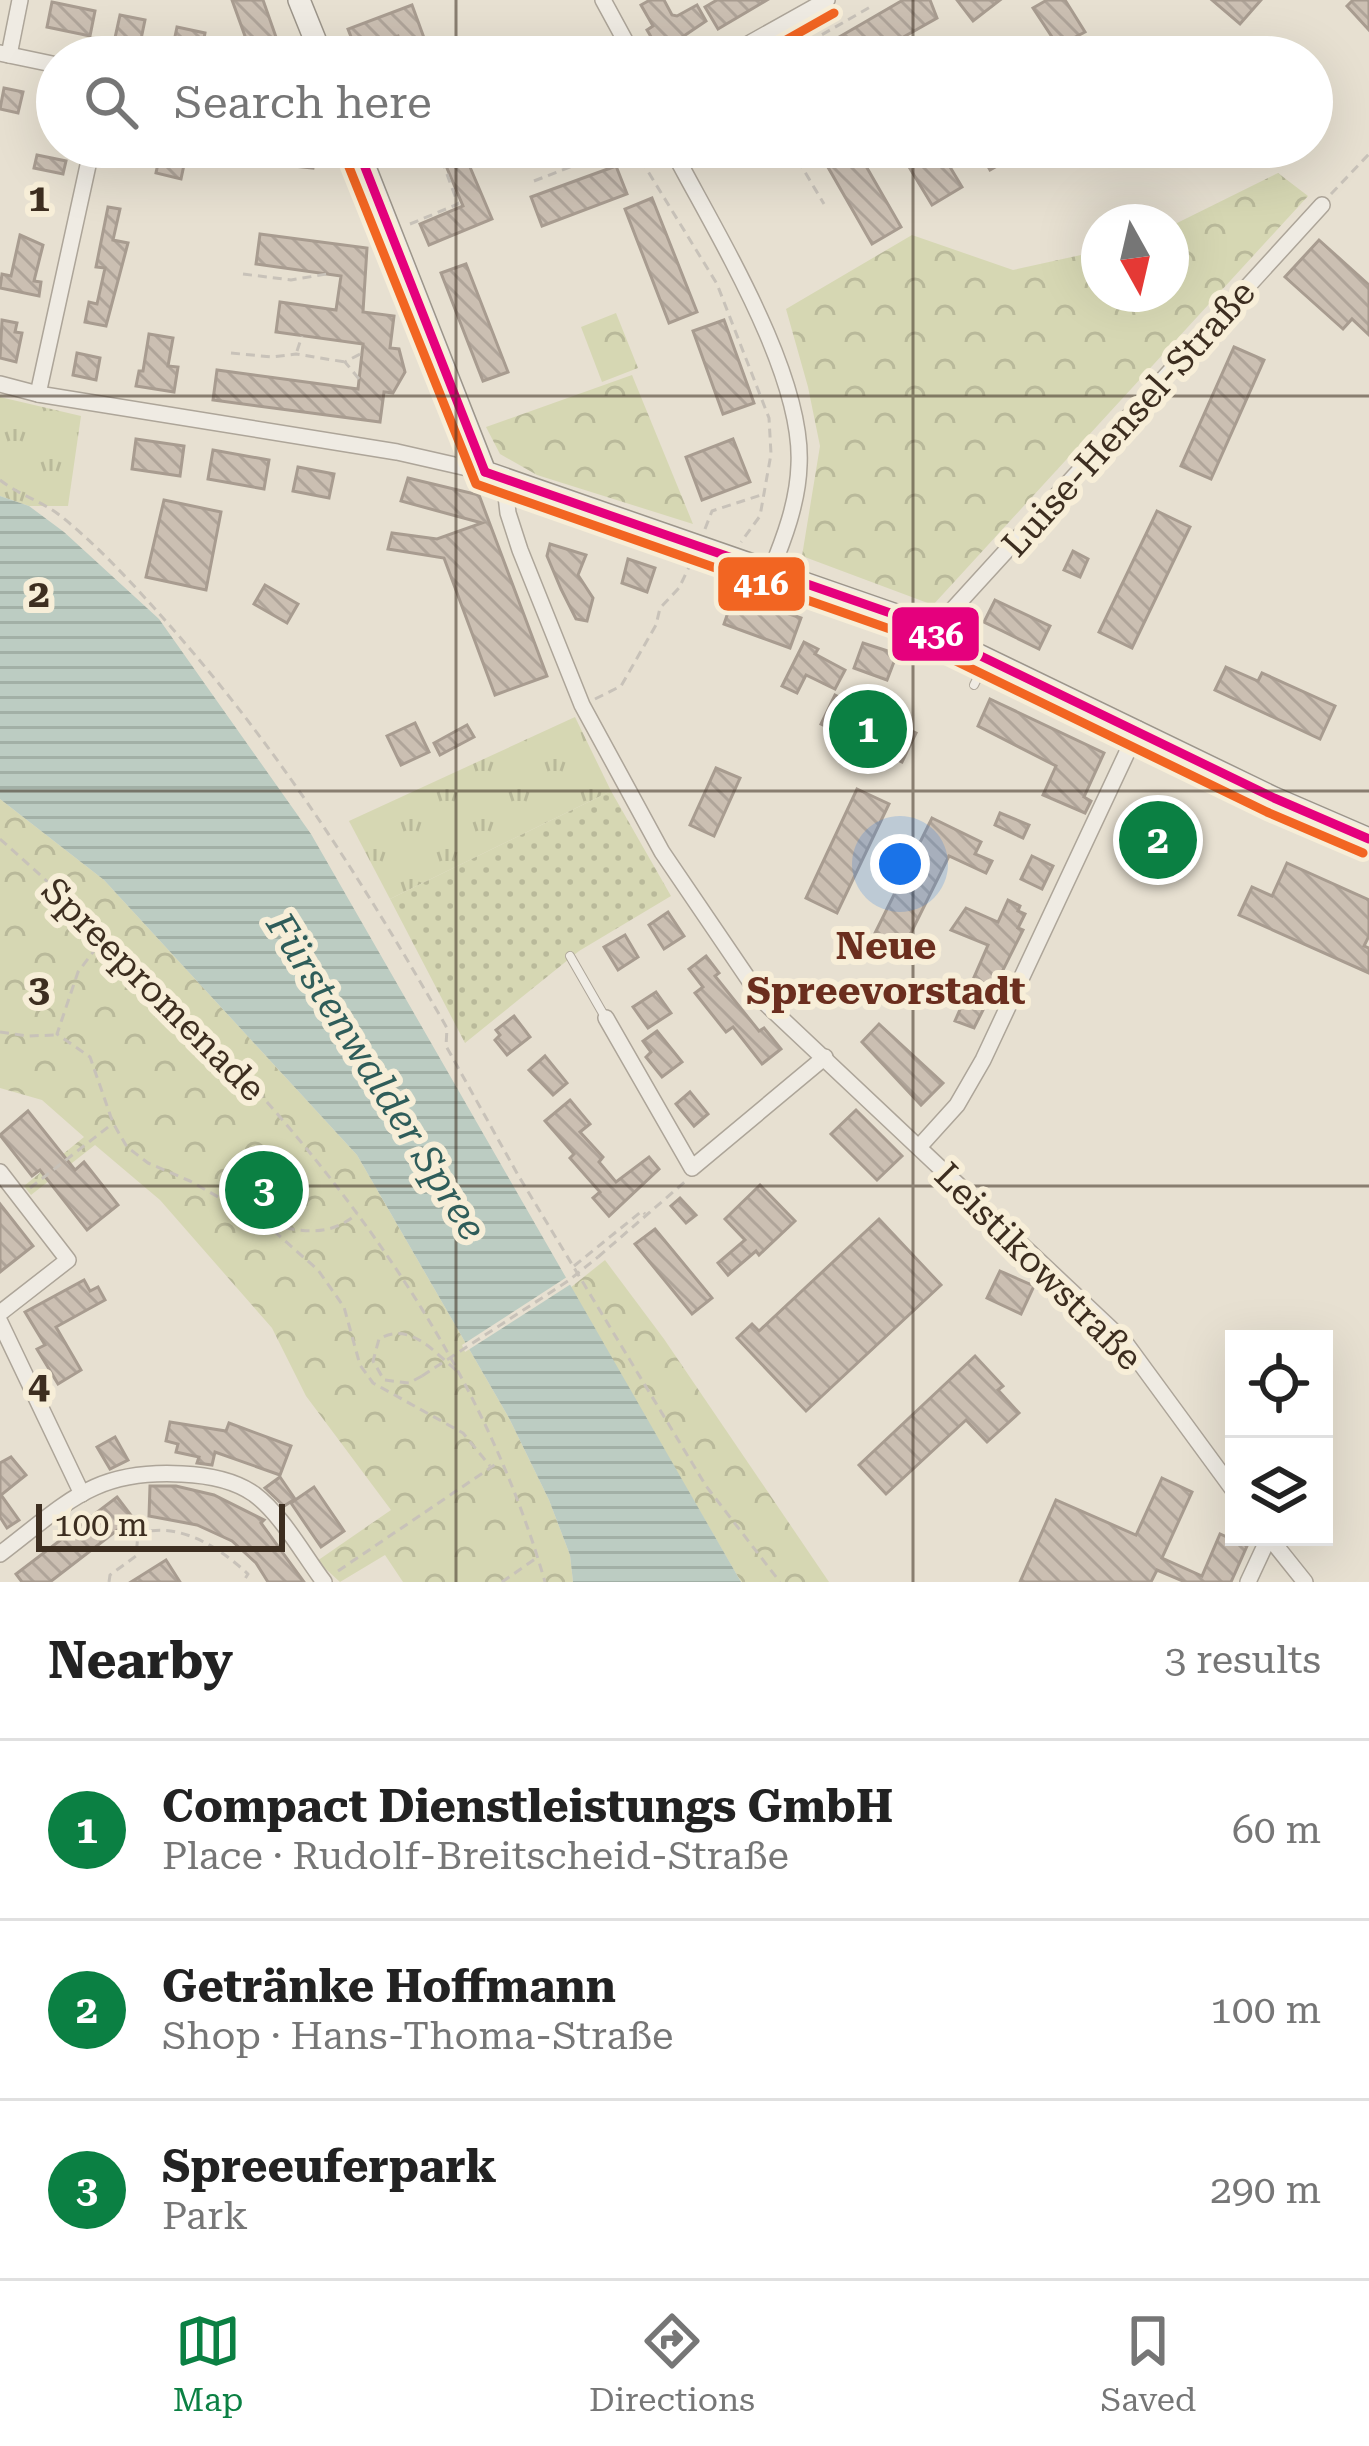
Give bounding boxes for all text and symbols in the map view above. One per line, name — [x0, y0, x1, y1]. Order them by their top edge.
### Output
search box — [36, 36, 1333, 168]
icon: search — [78, 69, 144, 135]
text: Search here — [174, 76, 432, 129]
text: 1 — [28, 175, 50, 221]
north arrow — [1081, 204, 1189, 312]
street label: Luise-Hensel-Straße — [994, 272, 1264, 565]
line badge: 416 — [716, 555, 807, 613]
text: 416 — [733, 564, 789, 603]
text: 2 — [28, 571, 50, 617]
line badge: 436 — [890, 605, 981, 663]
text: 436 — [908, 615, 964, 654]
pin: 1 — [829, 684, 907, 774]
pin: 2 — [1119, 795, 1197, 885]
your location — [870, 834, 930, 894]
street label: Spreepromenade — [33, 869, 274, 1110]
water label: Fürstenwalder Spree — [256, 904, 495, 1248]
district label: Neue Spreevorstadt — [746, 923, 1026, 1014]
text: 3 — [28, 966, 50, 1012]
pin: 3 — [225, 1145, 303, 1235]
street label: Leistikowstraße — [926, 1155, 1150, 1379]
map controls — [1225, 1330, 1333, 1546]
button: locate — [1225, 1330, 1333, 1438]
text: 4 — [28, 1362, 50, 1408]
button: layers — [1225, 1438, 1333, 1546]
scale bar — [36, 1498, 285, 1551]
text: 100 m — [54, 1505, 148, 1544]
text: Nearby — [48, 1631, 233, 1690]
text: 3 results — [1164, 1637, 1321, 1683]
text: Compact Dienstleistungs GmbH — [162, 1780, 893, 1833]
text: 1 — [76, 1807, 98, 1853]
text: 60 m — [1232, 1807, 1321, 1853]
text: Place · Rudolf-Breitscheid-Straße — [162, 1833, 789, 1879]
text: Getränke Hoffmann — [162, 1960, 616, 2013]
text: 2 — [76, 1987, 98, 2033]
text: 100 m — [1210, 1987, 1321, 2033]
text: Shop · Hans-Thoma-Straße — [162, 2013, 673, 2059]
text: Spreeuferpark — [162, 2140, 497, 2193]
text: 3 — [76, 2167, 98, 2213]
text: 290 m — [1210, 2167, 1321, 2213]
text: Park — [162, 2193, 248, 2239]
tab: Map — [173, 2308, 243, 2419]
tab: Directions — [589, 2308, 755, 2419]
tab: Saved — [1101, 2308, 1196, 2419]

